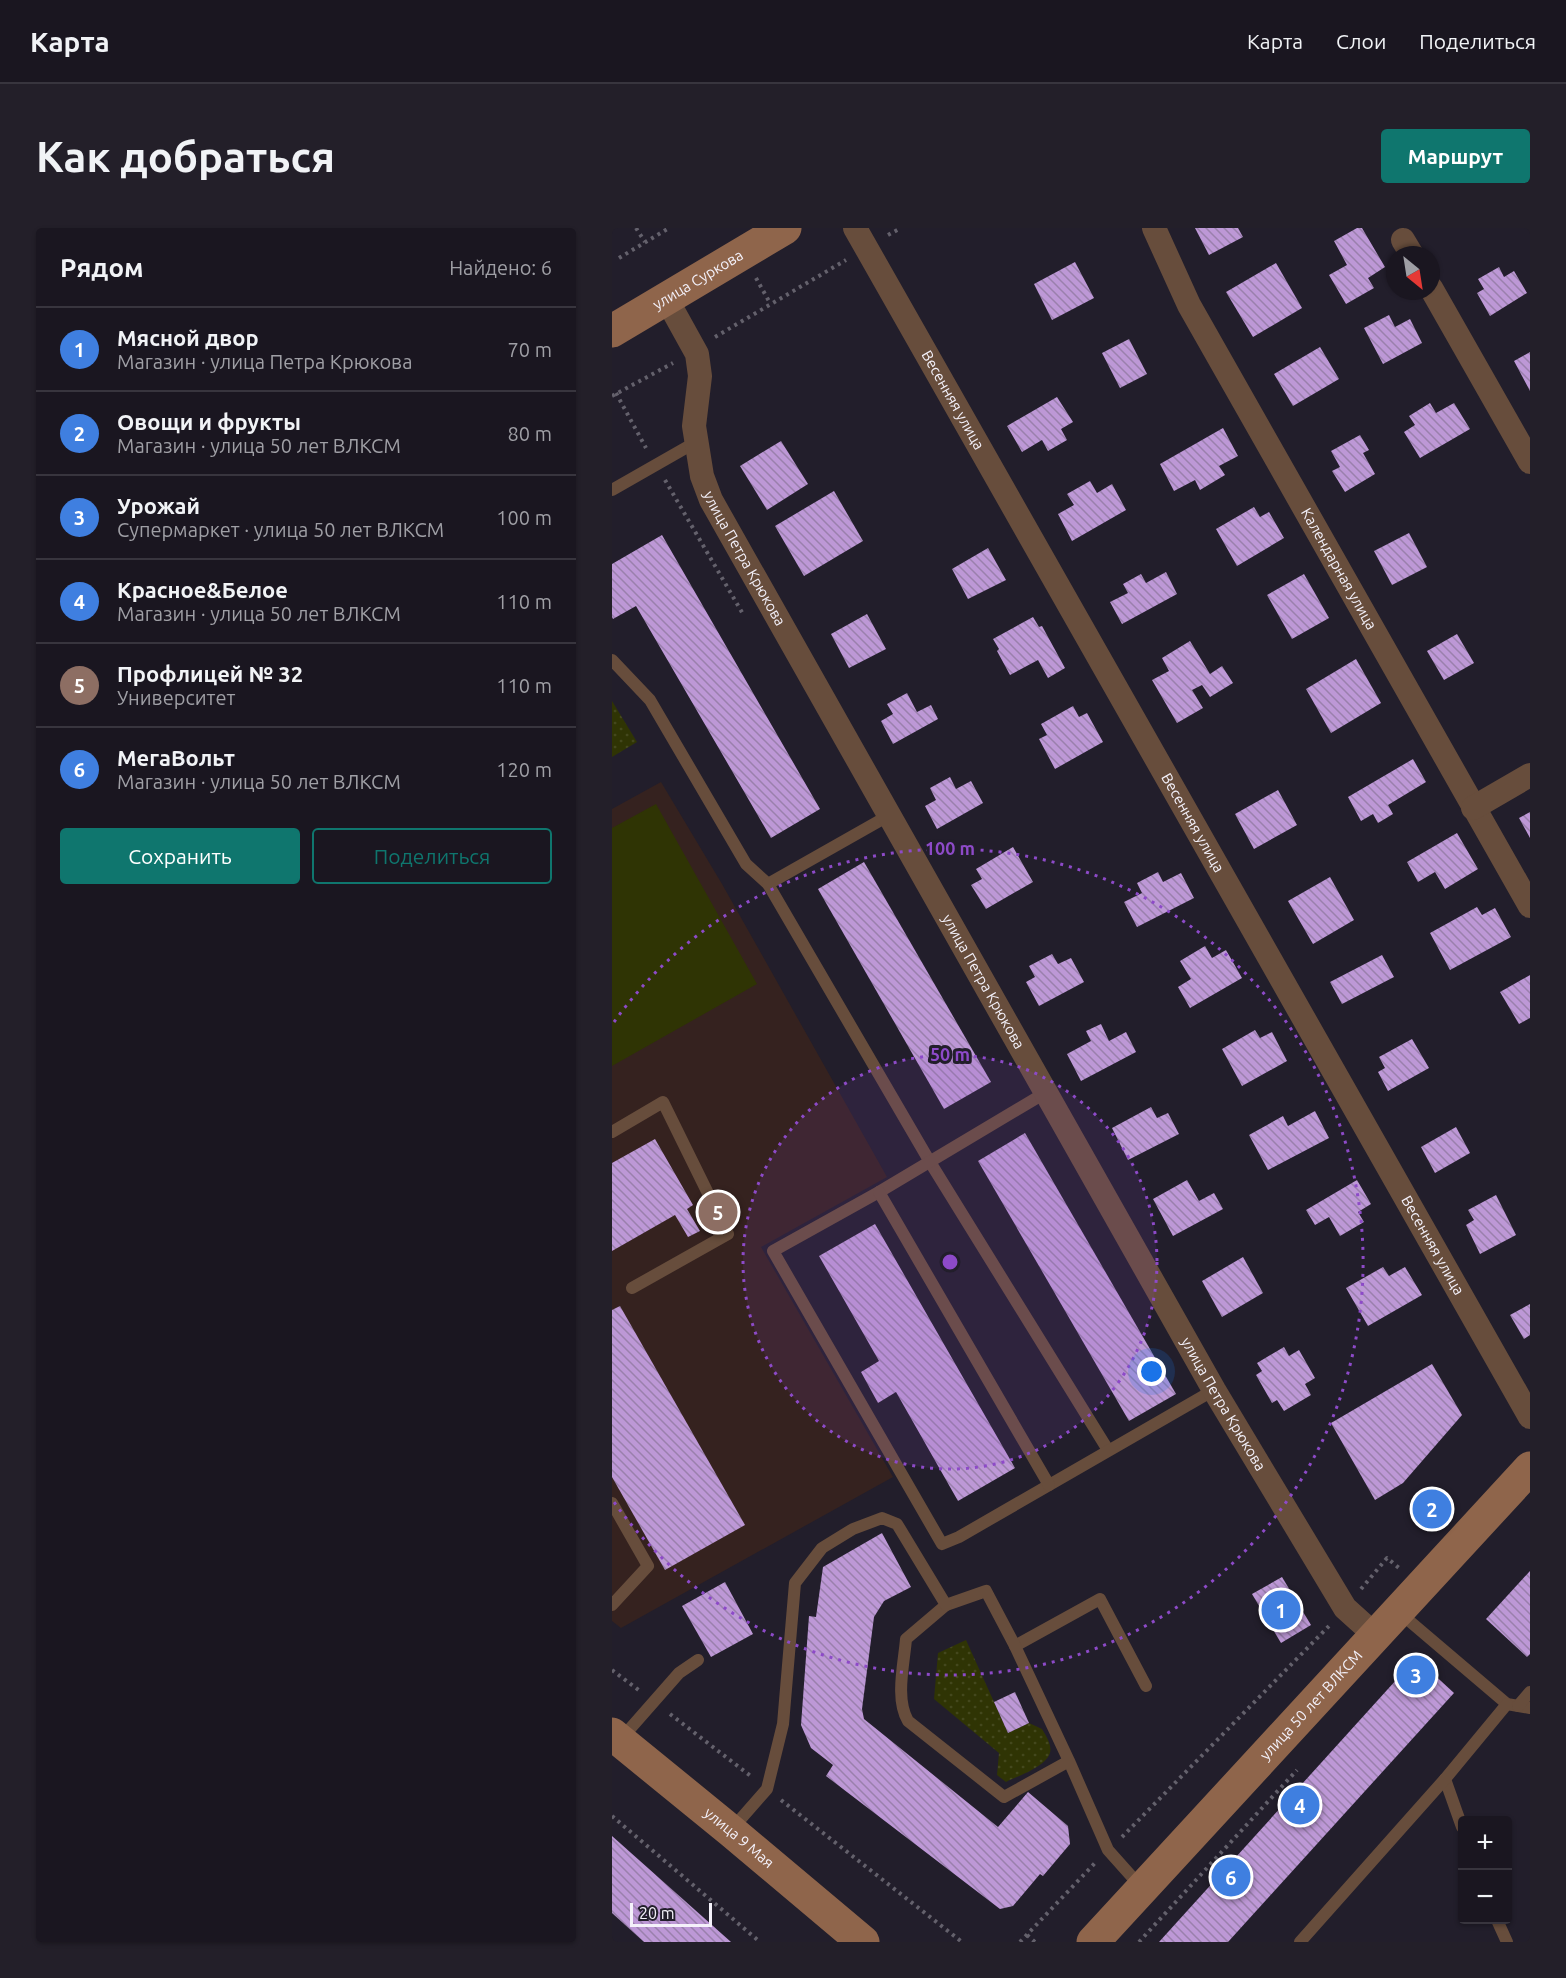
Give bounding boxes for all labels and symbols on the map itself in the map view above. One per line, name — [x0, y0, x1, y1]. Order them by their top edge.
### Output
street label: улица Суркова — [650, 246, 746, 313]
north arrow — [1386, 246, 1440, 300]
street label: Весенняя улица — [918, 347, 988, 453]
street label: улица Петра Крюкова — [700, 489, 789, 628]
street label: Календарная улица — [1298, 505, 1380, 632]
street label: Весенняя улица — [1158, 770, 1228, 875]
text: 100 m — [925, 838, 975, 858]
street label: улица Петра Крюкова — [939, 911, 1028, 1052]
text: 50 m — [930, 1044, 970, 1064]
pin: 5 — [698, 1190, 738, 1234]
street label: Весенняя улица — [1398, 1193, 1468, 1298]
centre of rings — [940, 1252, 960, 1272]
street label: улица Петра Крюкова — [1178, 1334, 1269, 1474]
your location — [1137, 1357, 1166, 1386]
pin: 2 — [1412, 1486, 1452, 1532]
pin: 1 — [1262, 1588, 1300, 1632]
street label: улица 50 лет ВЛКСМ — [1256, 1647, 1366, 1763]
pin: 3 — [1396, 1652, 1436, 1698]
pin: 4 — [1280, 1782, 1320, 1828]
street label: улица 9 Мая — [701, 1804, 777, 1871]
pin: 6 — [1212, 1854, 1250, 1900]
scale bar — [630, 1900, 712, 1928]

